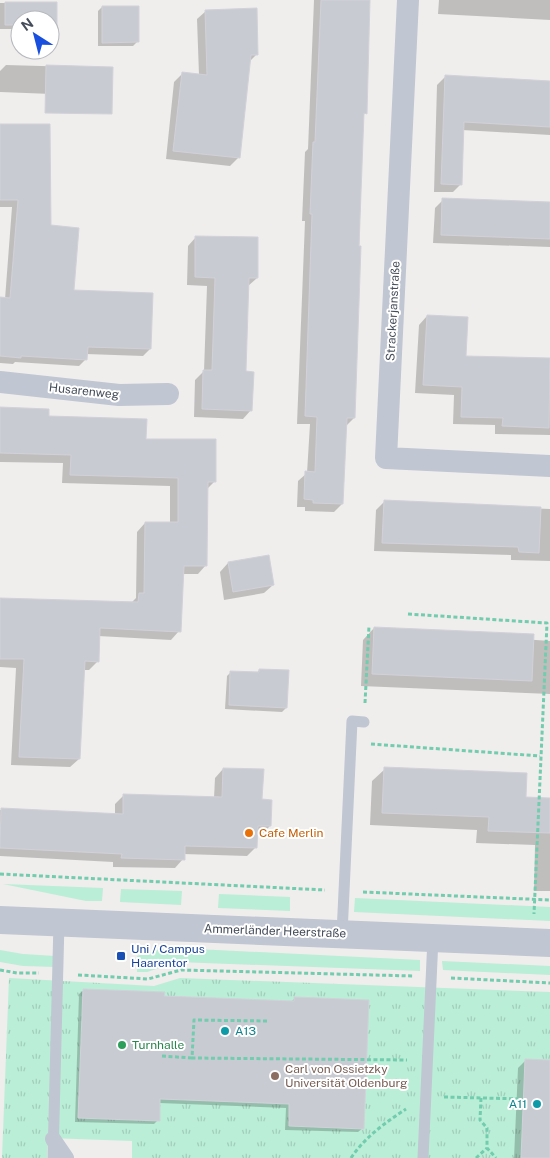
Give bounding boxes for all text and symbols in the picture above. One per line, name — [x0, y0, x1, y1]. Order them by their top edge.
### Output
north arrow — [10, 10, 60, 60]
text: N — [18, 15, 36, 34]
street label: Strackerjanstraße — [383, 260, 403, 361]
street label: Husarenweg — [48, 380, 120, 402]
place label: Cafe Merlin — [259, 826, 324, 840]
marker: Cafe Merlin — [243, 827, 255, 839]
street label: Ammerländer Heerstraße — [204, 922, 347, 940]
place label: Uni / Campus Haarentor — [131, 942, 205, 970]
marker: Uni / Campus Haarentor — [115, 950, 127, 962]
place label: A13 — [235, 1024, 256, 1038]
marker: A13 — [219, 1025, 231, 1037]
place label: Turnhalle — [132, 1038, 184, 1052]
marker: Turnhalle — [116, 1039, 128, 1051]
place label: Carl von Ossietzky Universität Oldenburg — [285, 1062, 407, 1090]
marker: Carl von Ossietzky Universität Oldenburg — [269, 1070, 281, 1082]
place label: A11 — [509, 1097, 527, 1111]
marker: A11 — [531, 1098, 543, 1110]

